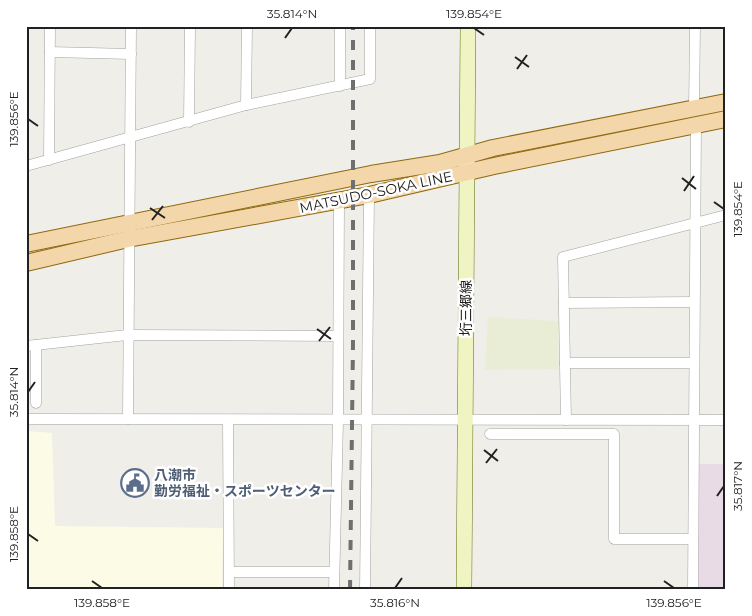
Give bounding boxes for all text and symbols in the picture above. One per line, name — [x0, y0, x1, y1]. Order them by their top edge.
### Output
text: 35.814°N — [267, 6, 317, 21]
text: 139.854°E — [446, 6, 502, 21]
text: 139.856°E — [6, 91, 21, 147]
street label: MATSUDO-SOKA LINE — [298, 167, 454, 217]
text: 139.854°E — [730, 181, 745, 237]
street label: 垳三郷線 — [457, 280, 475, 336]
text: 35.814°N — [6, 367, 21, 417]
text: 35.817°N — [730, 461, 745, 511]
place label: 八潮市 勤労福祉・スポーツセンター — [154, 466, 336, 500]
public building icon: 八潮市 勤労福祉・スポーツセンター — [120, 468, 150, 498]
text: 139.858°E — [6, 506, 21, 562]
text: 139.858°E — [74, 595, 130, 610]
text: 35.816°N — [370, 595, 420, 610]
text: 139.856°E — [646, 595, 702, 610]

